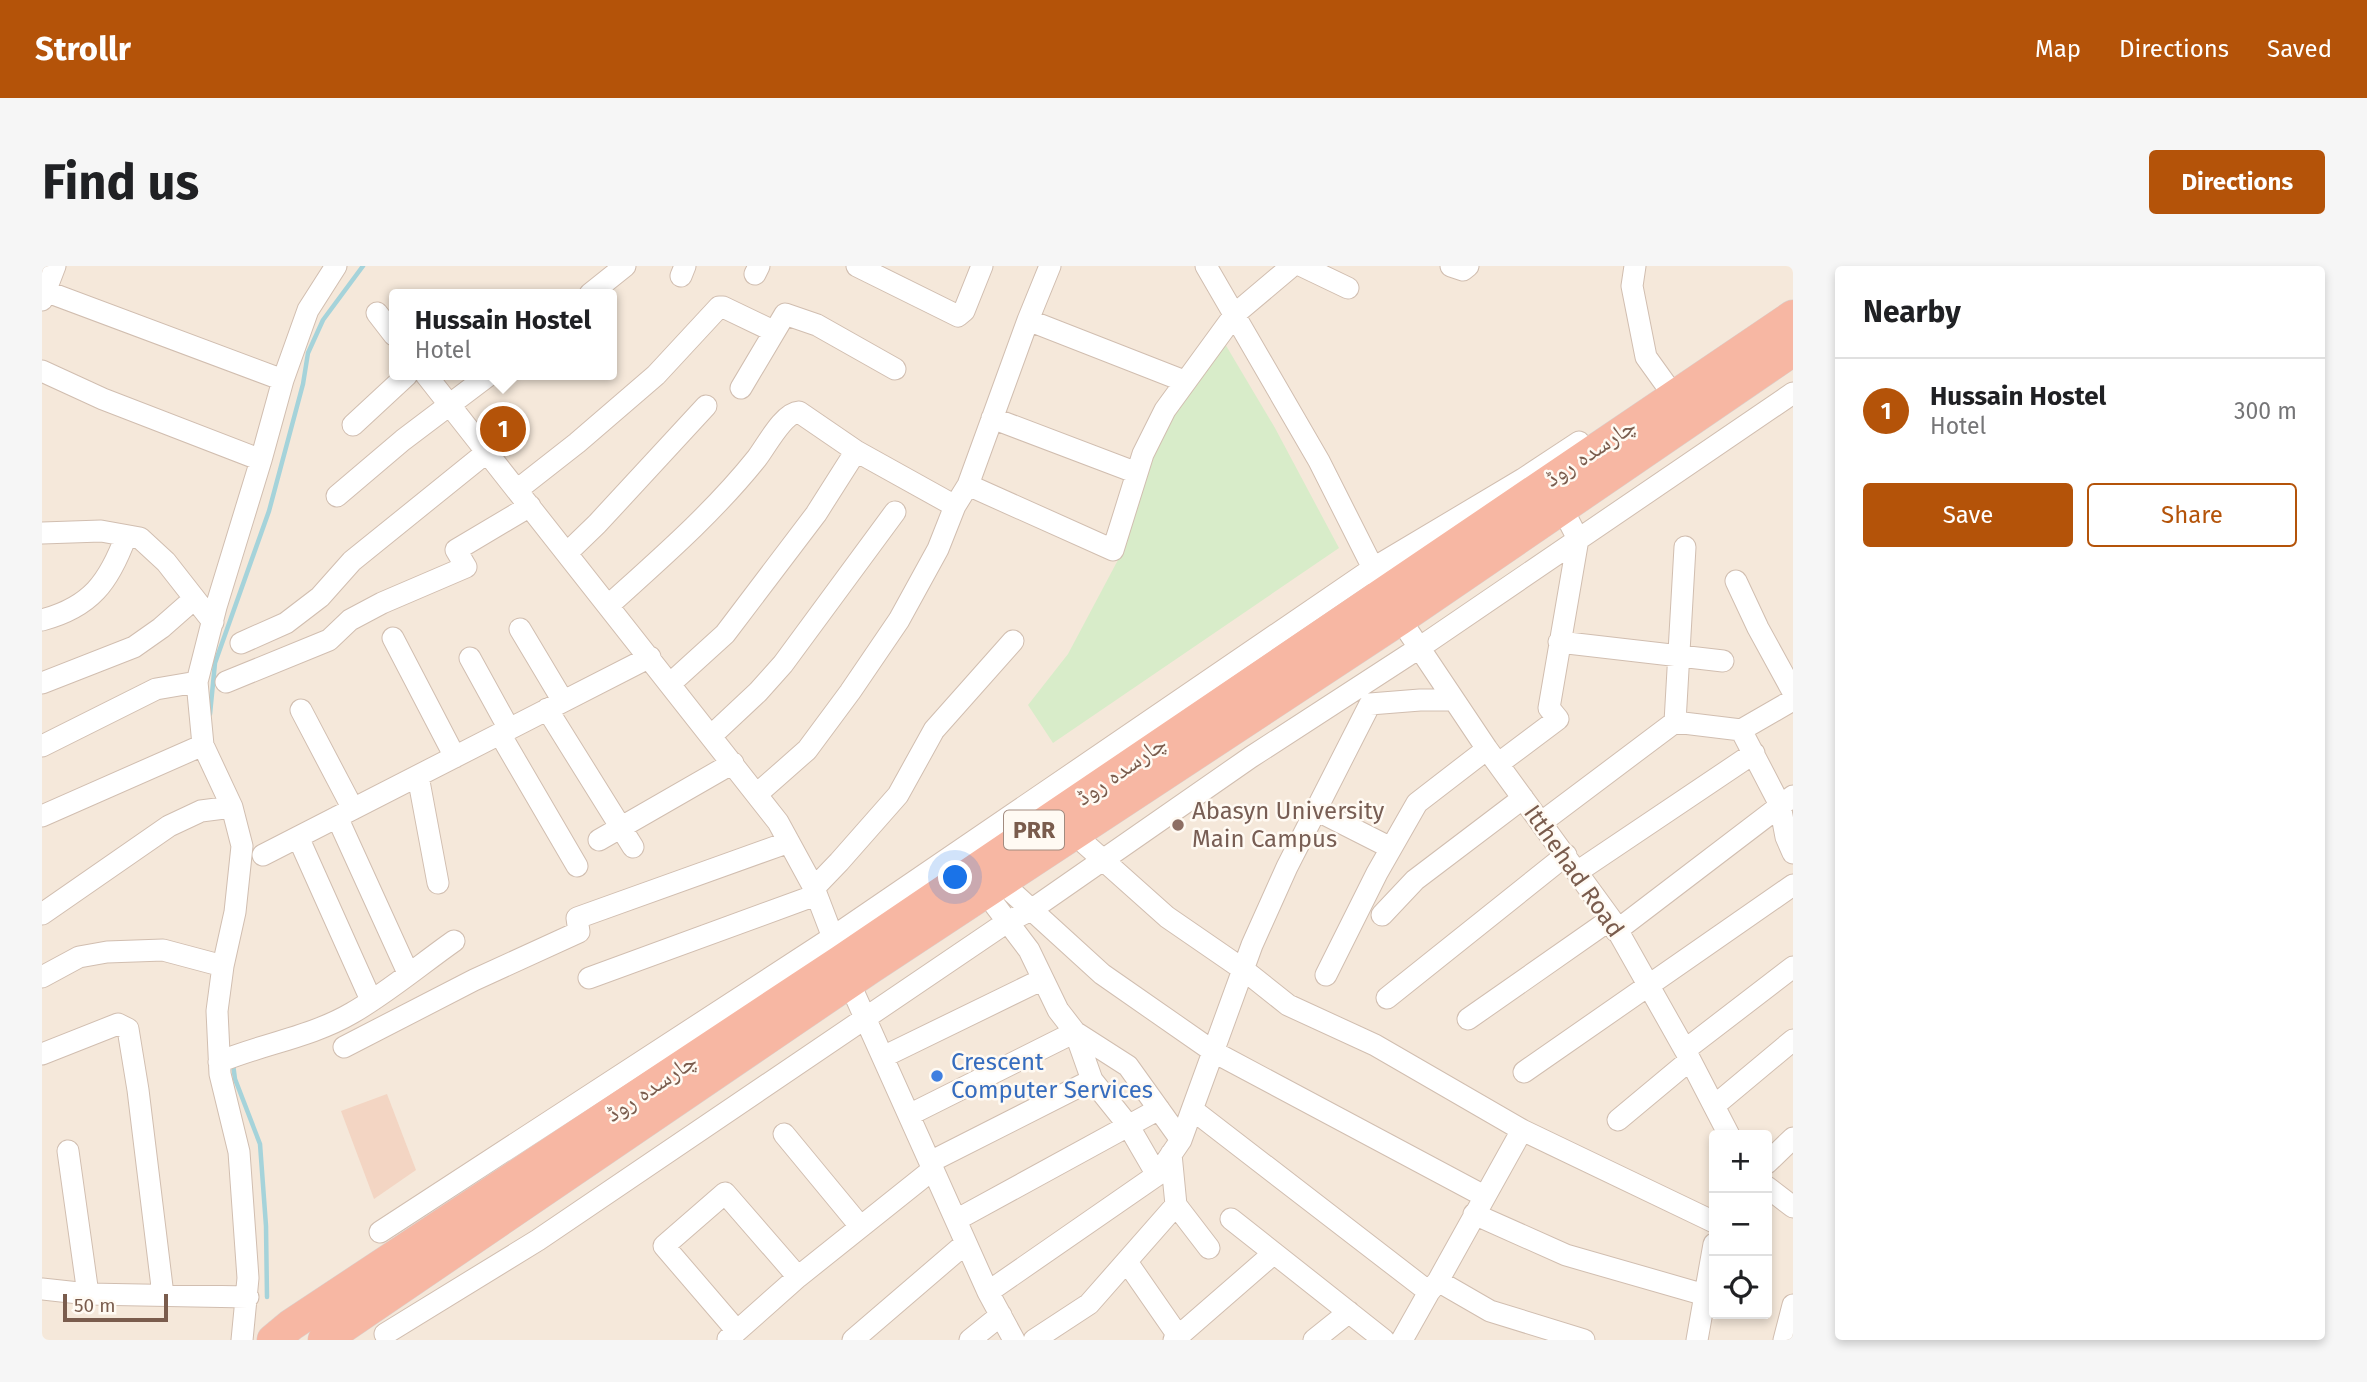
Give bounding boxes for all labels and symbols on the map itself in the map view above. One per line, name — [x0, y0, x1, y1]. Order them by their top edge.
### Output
pin: 1 — [480, 403, 526, 455]
street label: چارسدہ روڈ — [1539, 411, 1641, 493]
street label: چارسدہ روڈ — [1070, 729, 1172, 811]
place label: Abasyn University Main Campus — [1192, 797, 1385, 853]
street label: Itthehad Road — [1518, 800, 1630, 942]
road number: PRR — [1004, 810, 1064, 850]
marker: Abasyn University Main Campus — [1170, 817, 1186, 833]
your location — [938, 860, 972, 894]
street label: چارسدہ روڈ — [600, 1046, 702, 1128]
place label: Crescent Computer Services — [951, 1048, 1153, 1104]
marker: Crescent Computer Services — [929, 1068, 945, 1084]
scale bar — [63, 1291, 168, 1323]

